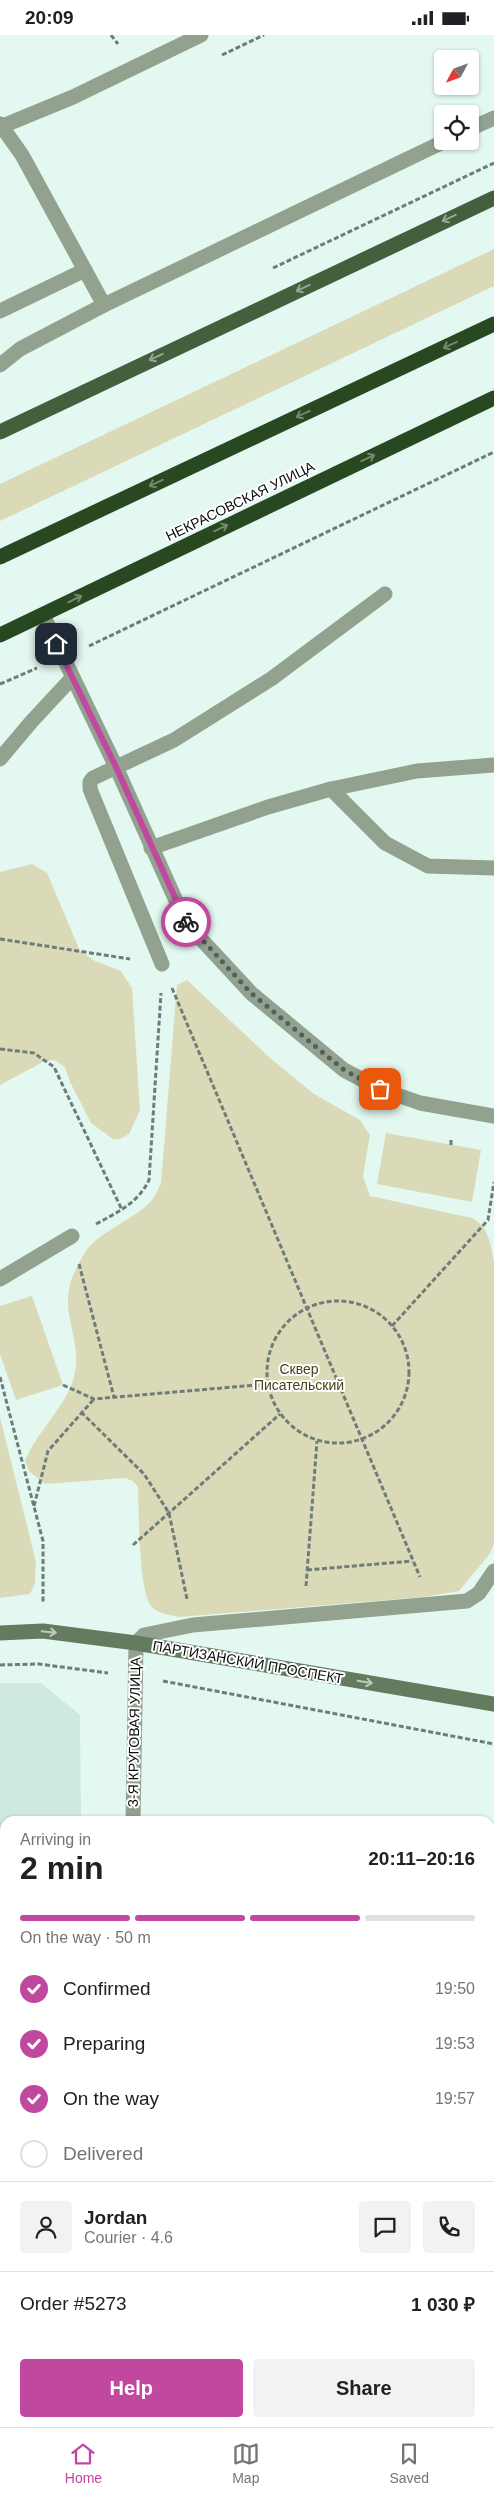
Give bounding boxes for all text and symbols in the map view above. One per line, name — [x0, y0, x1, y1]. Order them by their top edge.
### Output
text: 20:09 — [25, 7, 74, 28]
north arrow — [434, 50, 479, 95]
map controls — [434, 50, 479, 150]
button: locate — [434, 105, 479, 150]
one-way arrow — [442, 214, 457, 224]
one-way arrow — [295, 283, 310, 293]
one-way arrow — [443, 341, 458, 350]
one-way arrow — [149, 353, 164, 362]
one-way arrow — [296, 410, 311, 419]
one-way arrow — [360, 452, 375, 462]
street label: НЕКРАСОВСКАЯ УЛИЦА — [163, 458, 318, 544]
one-way arrow — [149, 479, 164, 489]
one-way arrow — [214, 523, 229, 533]
one-way arrow — [67, 594, 82, 603]
pin — [35, 623, 77, 665]
icon: home — [42, 630, 70, 658]
courier — [161, 897, 211, 947]
icon: bike — [172, 908, 200, 936]
pin — [359, 1068, 401, 1110]
icon: bag — [366, 1075, 394, 1103]
park label: Cквер Писательский — [254, 1361, 344, 1393]
one-way arrow — [40, 1627, 56, 1637]
street label: ПАРТИЗАНСКИЙ ПРОСПЕКТ — [152, 1636, 345, 1687]
street label: 3-Я КРУГОВАЯ УЛИЦА — [125, 1656, 143, 1807]
one-way arrow — [356, 1678, 372, 1688]
text: Arriving in — [20, 1831, 91, 1848]
text: 20:11–20:16 — [368, 1848, 475, 1869]
text: 2 min — [20, 1850, 104, 1886]
text: On the way · 50 m — [20, 1929, 151, 1946]
icon: check — [20, 1975, 48, 2003]
text: Confirmed — [63, 1978, 151, 1999]
text: 19:50 — [435, 1980, 475, 1997]
icon: check — [20, 2030, 48, 2058]
text: Preparing — [63, 2033, 145, 2054]
text: 19:53 — [435, 2035, 475, 2052]
icon: check — [20, 2085, 48, 2113]
text: On the way — [63, 2088, 159, 2109]
text: 19:57 — [435, 2090, 475, 2107]
text: Delivered — [63, 2143, 143, 2164]
button: person — [20, 2201, 72, 2253]
button: chat — [359, 2201, 411, 2253]
button: phone — [423, 2201, 475, 2253]
text: Jordan — [84, 2207, 147, 2228]
text: Courier · 4.6 — [84, 2229, 173, 2246]
text: Order #5273 — [20, 2293, 127, 2314]
text: 1 030 ₽ — [411, 2294, 475, 2315]
button: Help — [20, 2359, 243, 2417]
button: Share — [253, 2359, 475, 2417]
tab: Home — [65, 2440, 102, 2486]
tab: Map — [232, 2440, 260, 2486]
tab: Saved — [389, 2440, 429, 2486]

